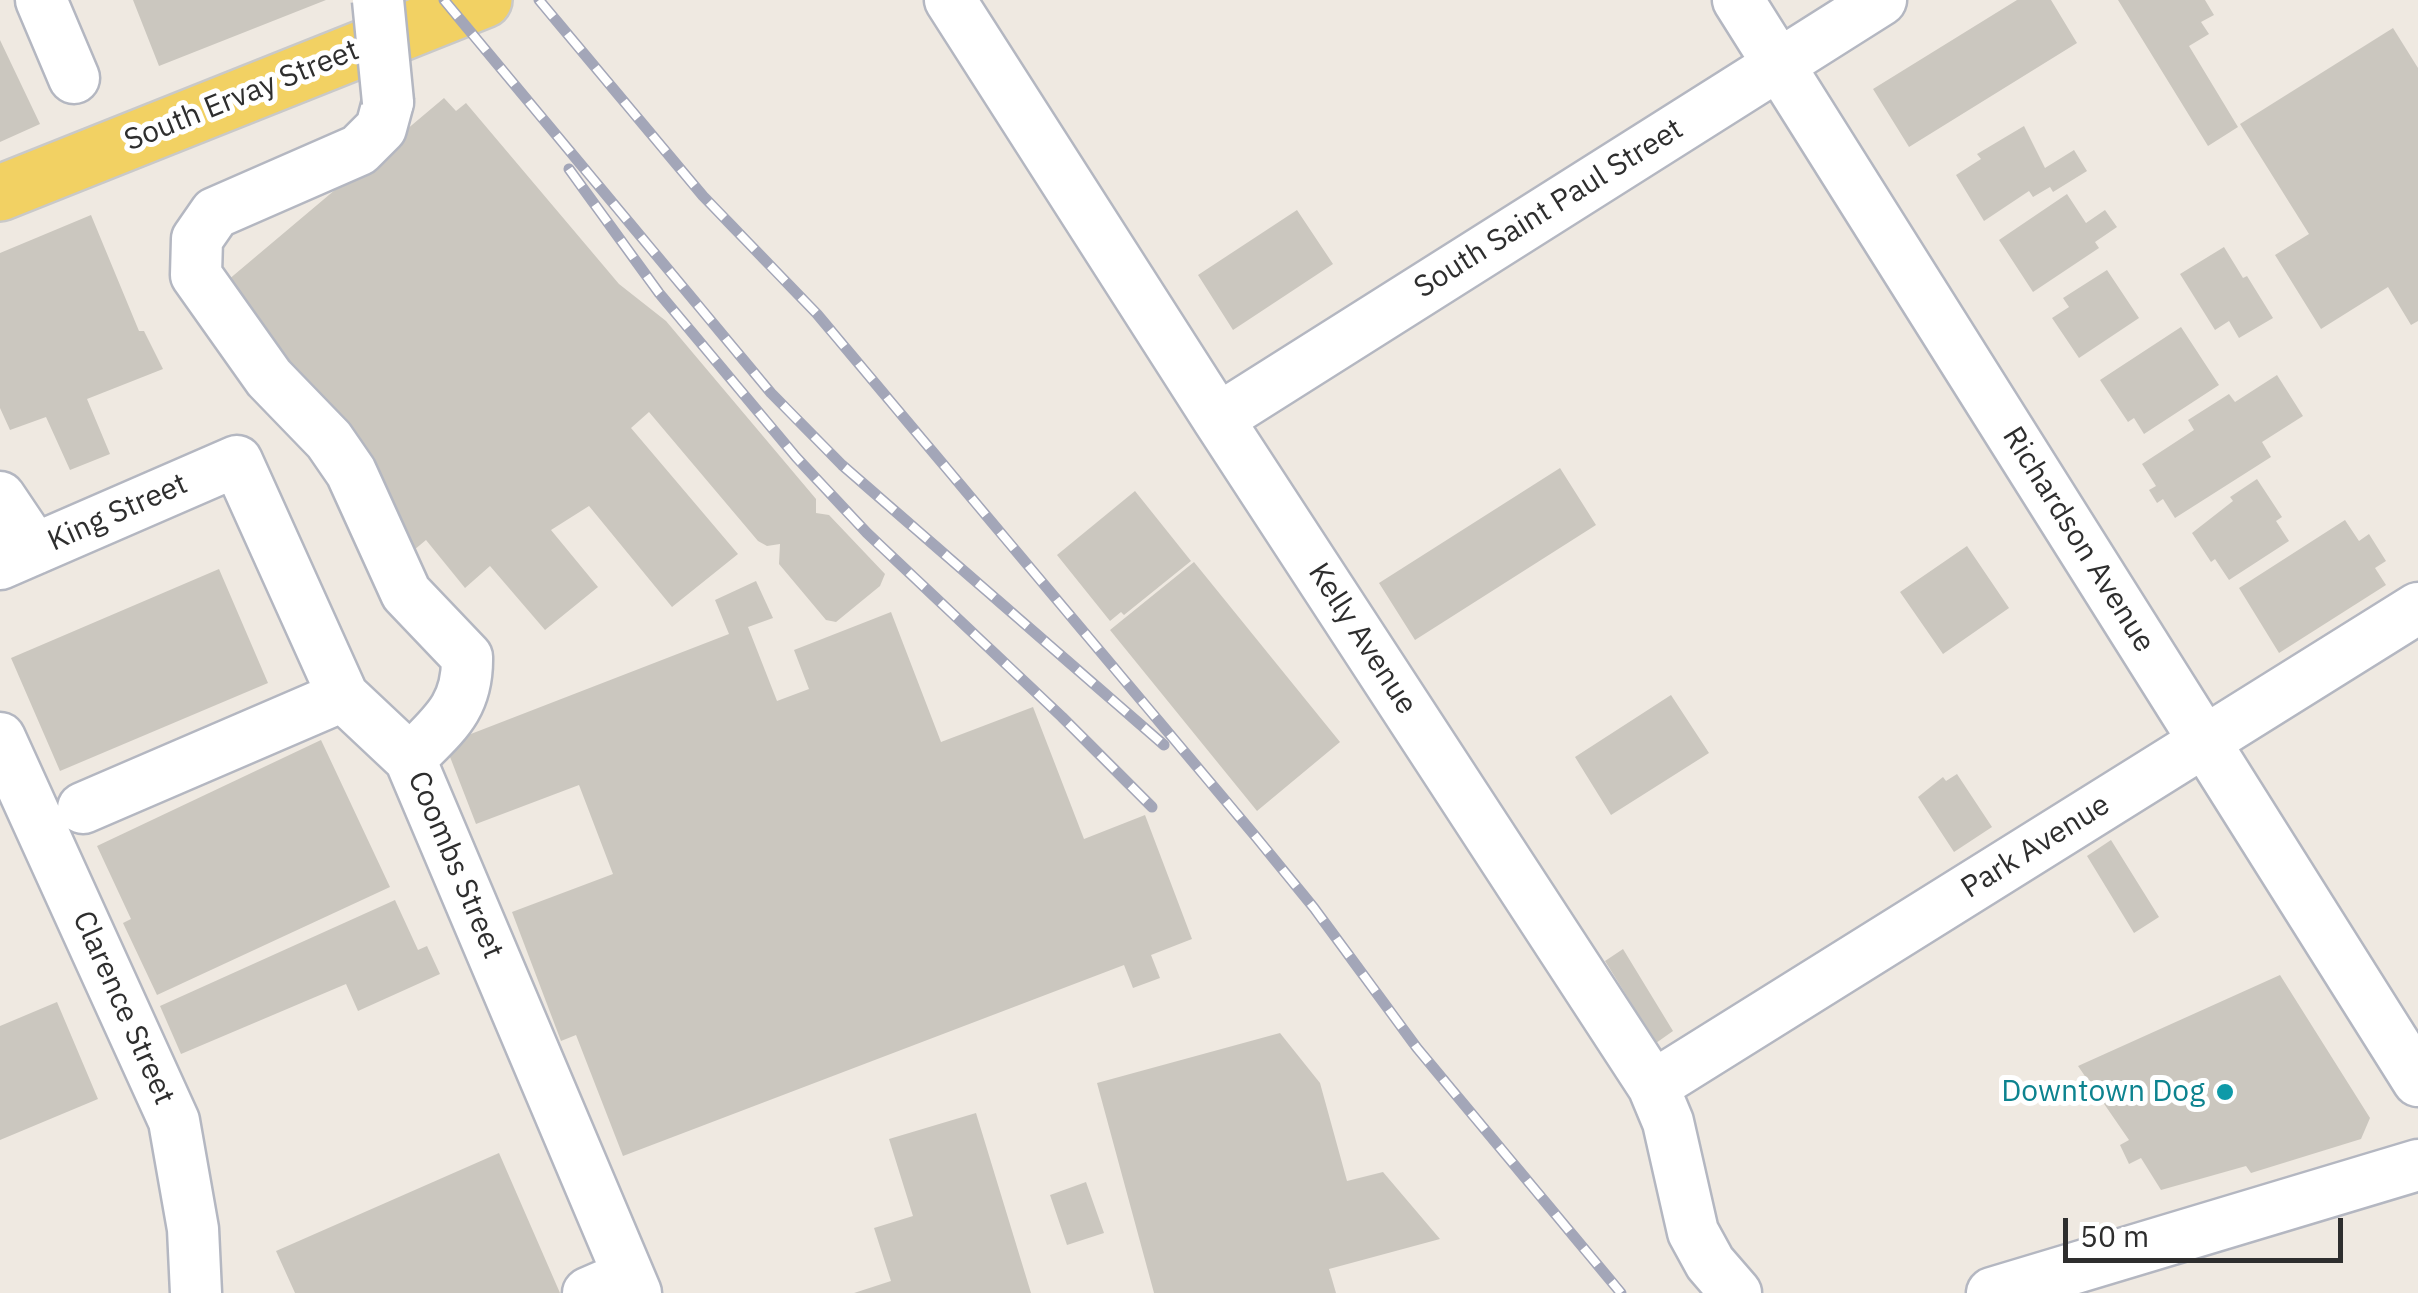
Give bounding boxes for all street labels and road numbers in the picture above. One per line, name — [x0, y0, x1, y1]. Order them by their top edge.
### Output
street label: South Ervay Street — [120, 33, 364, 159]
street label: South Saint Paul Street — [1408, 112, 1690, 306]
street label: Richardson Avenue — [1994, 421, 2162, 659]
street label: King Street — [43, 466, 193, 560]
street label: Kelly Avenue — [1300, 557, 1424, 721]
street label: Coombs Street — [399, 766, 511, 964]
street label: Park Avenue — [1955, 787, 2117, 907]
street label: Clarence Street — [64, 906, 182, 1110]

